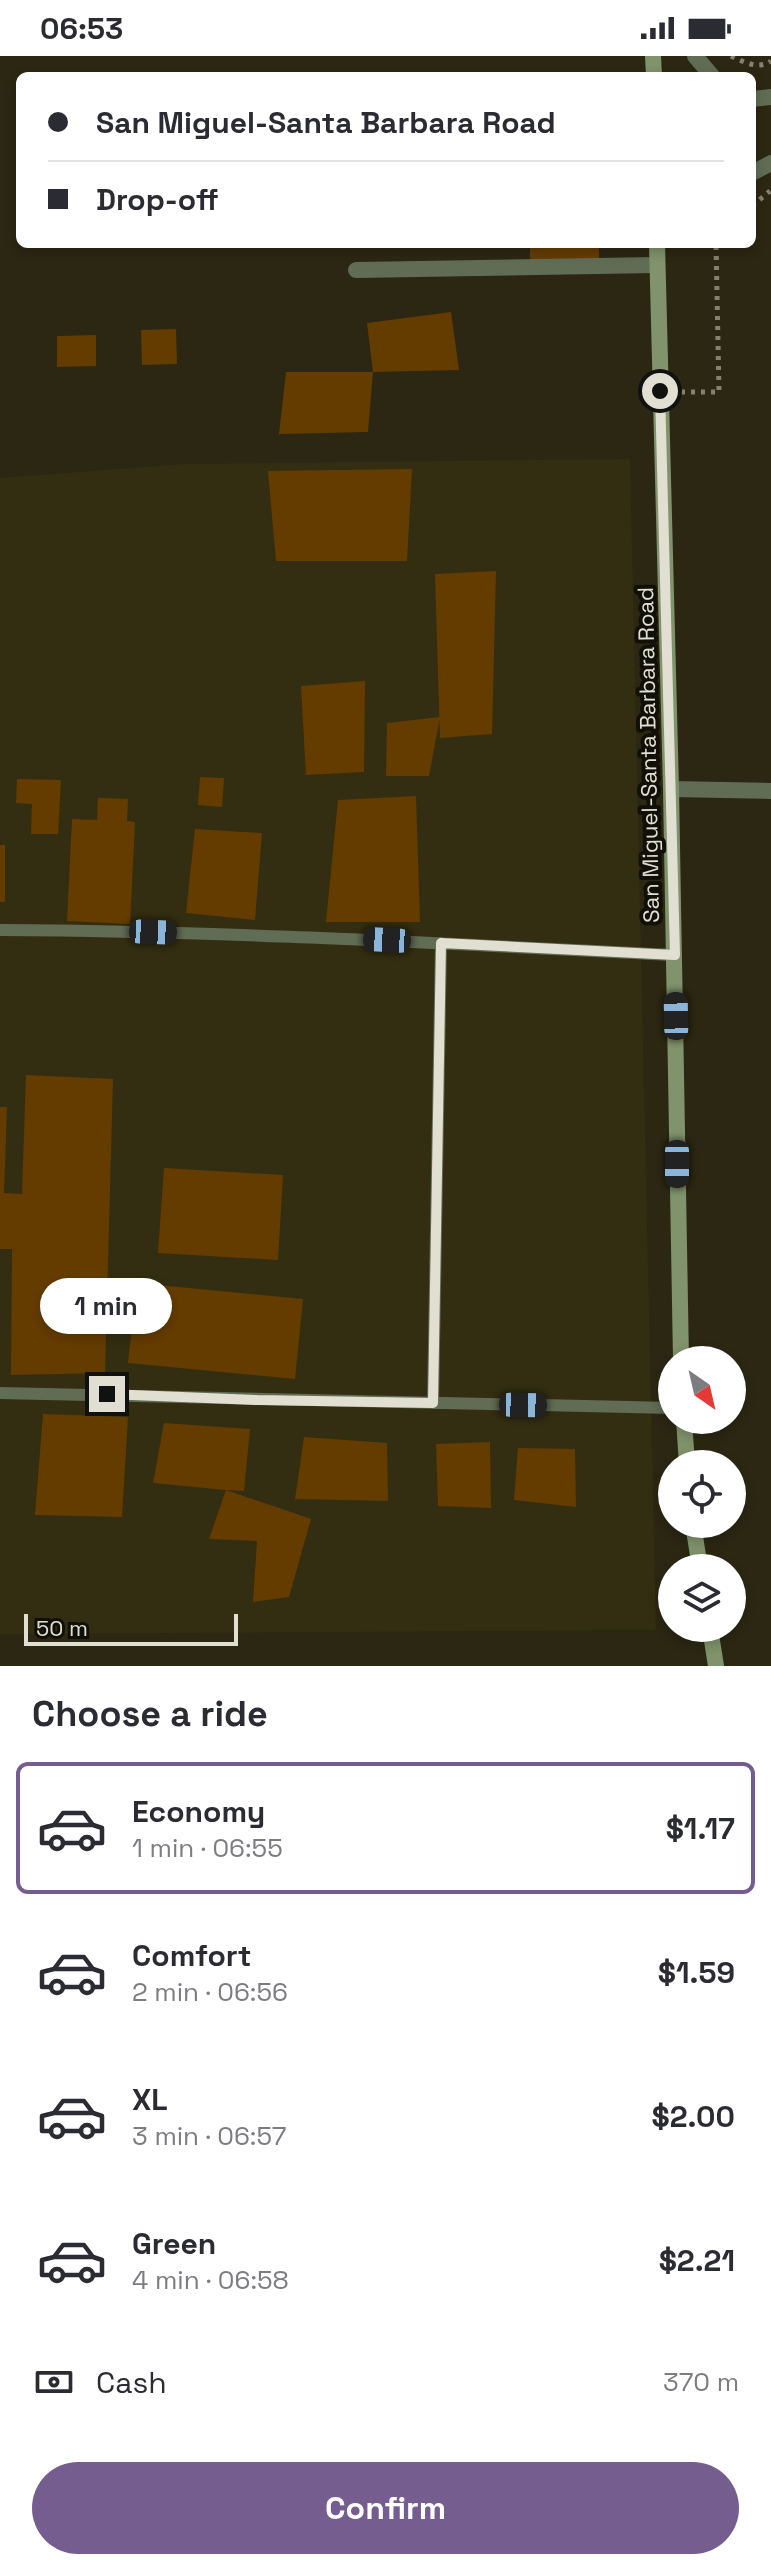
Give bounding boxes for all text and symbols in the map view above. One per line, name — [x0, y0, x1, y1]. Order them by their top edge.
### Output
text: 06:53 — [40, 9, 123, 48]
text: San Miguel-Santa Barbara Road — [96, 103, 556, 142]
text: Drop-off — [96, 180, 219, 219]
route start — [642, 373, 678, 409]
street label: San Miguel-Santa Barbara Road — [631, 587, 665, 923]
car — [129, 919, 177, 945]
car — [362, 927, 412, 953]
car — [664, 992, 688, 1040]
car — [665, 1140, 689, 1188]
callout: 1 min — [41, 1278, 173, 1334]
text: 1 min — [74, 1289, 138, 1323]
north arrow — [658, 1346, 746, 1434]
map controls — [658, 1346, 746, 1642]
route end — [89, 1376, 125, 1412]
car — [499, 1393, 547, 1417]
button: locate — [658, 1450, 746, 1538]
button: layers — [658, 1554, 746, 1642]
scale bar — [24, 1610, 238, 1646]
text: 50 m — [36, 1614, 88, 1642]
text: Choose a ride — [32, 1691, 268, 1737]
icon: car — [36, 1792, 108, 1864]
text: Economy — [132, 1792, 265, 1831]
text: $1.17 — [666, 1809, 735, 1848]
text: 1 min · 06:55 — [132, 1831, 283, 1865]
icon: car — [36, 1936, 108, 2008]
text: Comfort — [132, 1936, 251, 1975]
text: $1.59 — [658, 1953, 735, 1992]
text: 2 min · 06:56 — [132, 1975, 288, 2009]
icon: car — [36, 2080, 108, 2152]
text: XL — [132, 2080, 168, 2119]
text: $2.00 — [652, 2097, 735, 2136]
text: 3 min · 06:57 — [132, 2119, 286, 2153]
icon: car — [36, 2224, 108, 2296]
text: Green — [132, 2224, 216, 2263]
text: $2.21 — [659, 2241, 735, 2280]
text: 4 min · 06:58 — [132, 2263, 289, 2297]
icon: cash — [32, 2360, 76, 2404]
text: Cash — [96, 2363, 167, 2402]
text: 370 m — [663, 2365, 739, 2399]
button: Confirm — [32, 2462, 739, 2554]

